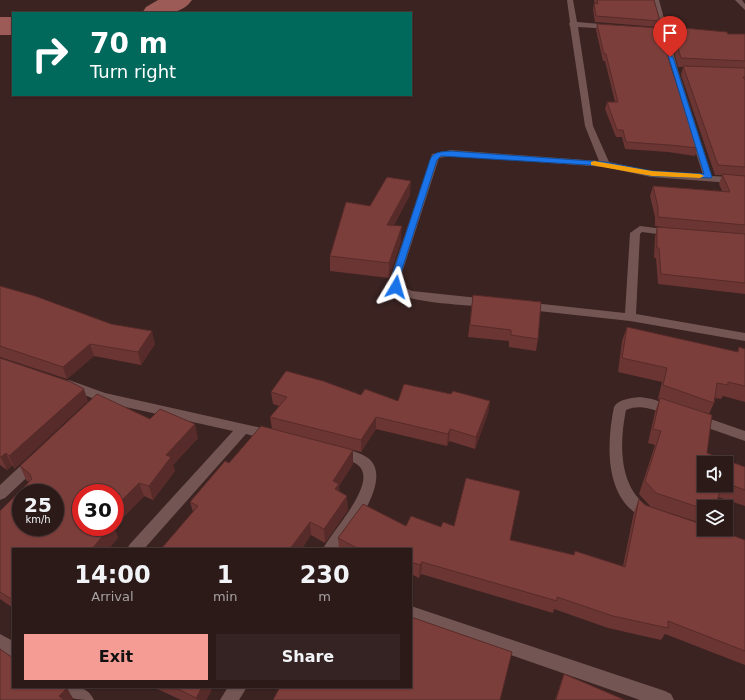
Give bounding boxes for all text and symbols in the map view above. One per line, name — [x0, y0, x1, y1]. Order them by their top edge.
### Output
pin — [653, 16, 687, 57]
icon: arrive — [659, 22, 681, 44]
text: 70 m — [90, 27, 168, 60]
icon: right — [24, 28, 76, 80]
text: Turn right — [90, 61, 176, 82]
position arrow — [375, 266, 417, 308]
map controls — [697, 456, 733, 536]
button: sound — [697, 456, 733, 492]
speed limit sign: 30 — [72, 484, 124, 536]
text: 25 — [24, 493, 52, 517]
button: layers — [697, 500, 733, 536]
text: km/h — [25, 514, 51, 525]
text: 14:00 — [74, 561, 151, 589]
text: 1 — [217, 561, 233, 589]
text: 230 — [300, 561, 350, 589]
text: Arrival — [91, 589, 134, 604]
text: min — [213, 589, 237, 604]
text: m — [318, 589, 331, 604]
button: Exit — [24, 634, 208, 680]
button: Share — [216, 634, 400, 680]

